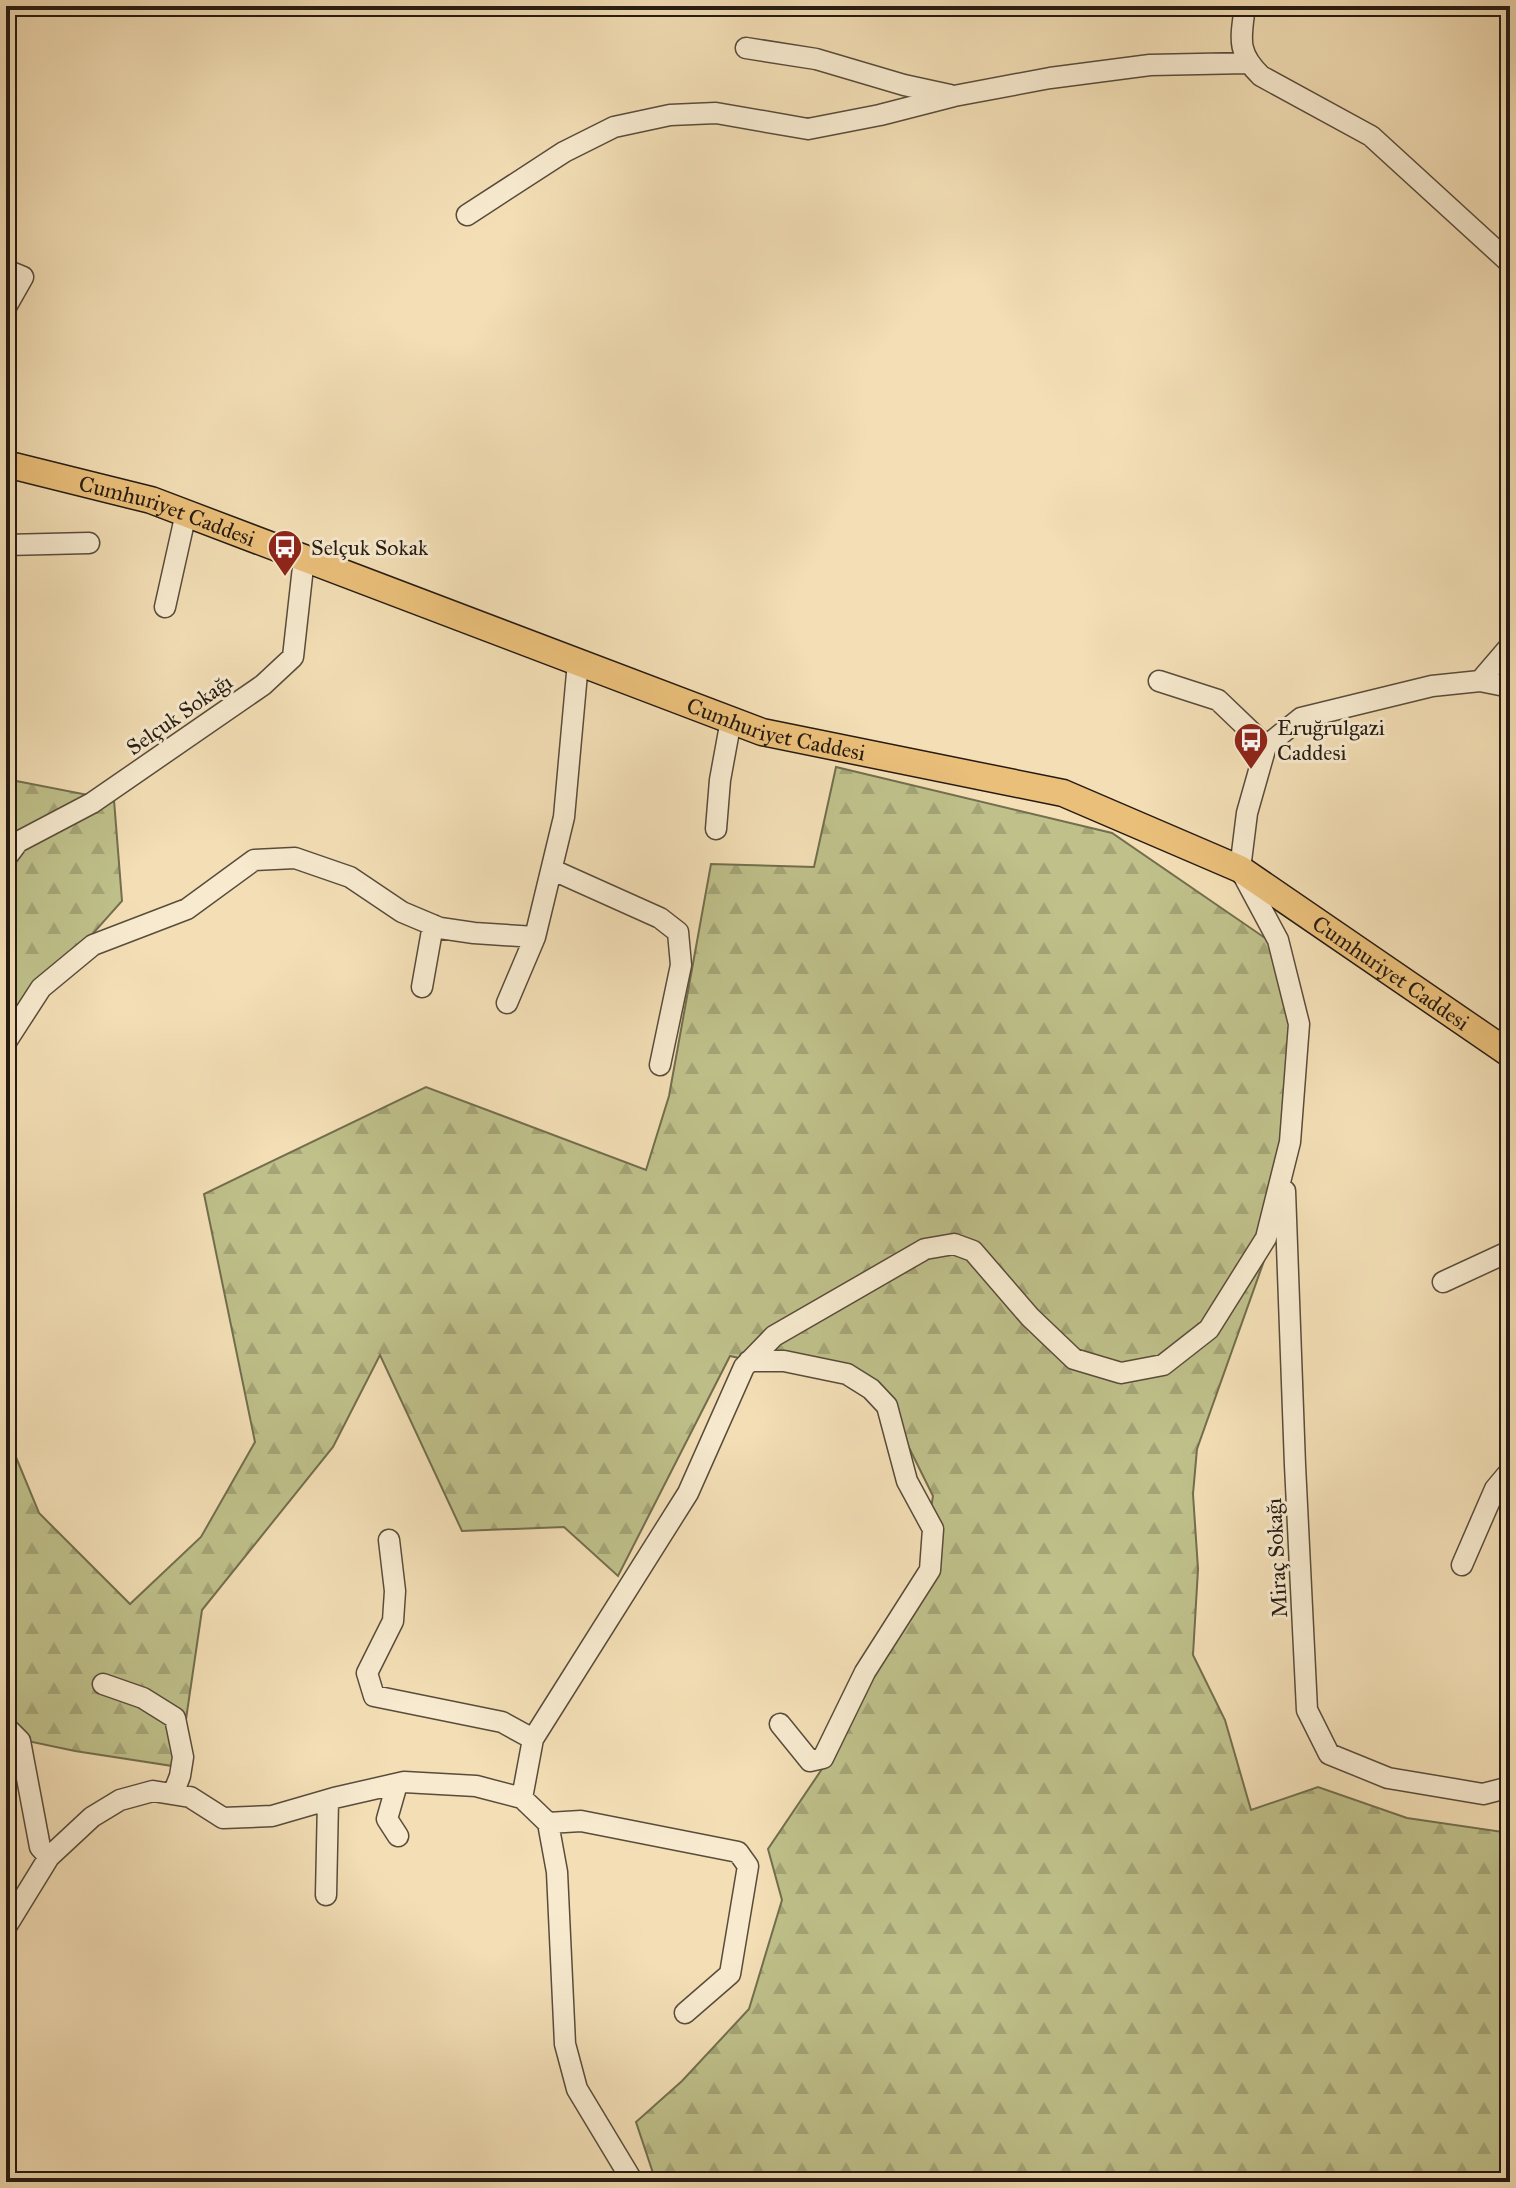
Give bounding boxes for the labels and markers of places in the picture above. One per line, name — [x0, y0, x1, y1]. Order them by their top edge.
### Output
bus stop icon: Selçuk Sokak — [266, 528, 304, 578]
place label: Selçuk Sokak — [311, 534, 429, 561]
place label: Eruğrulgazi Caddesi — [1277, 714, 1385, 766]
bus stop icon: Eruğrulgazi Caddesi — [1232, 721, 1270, 771]

